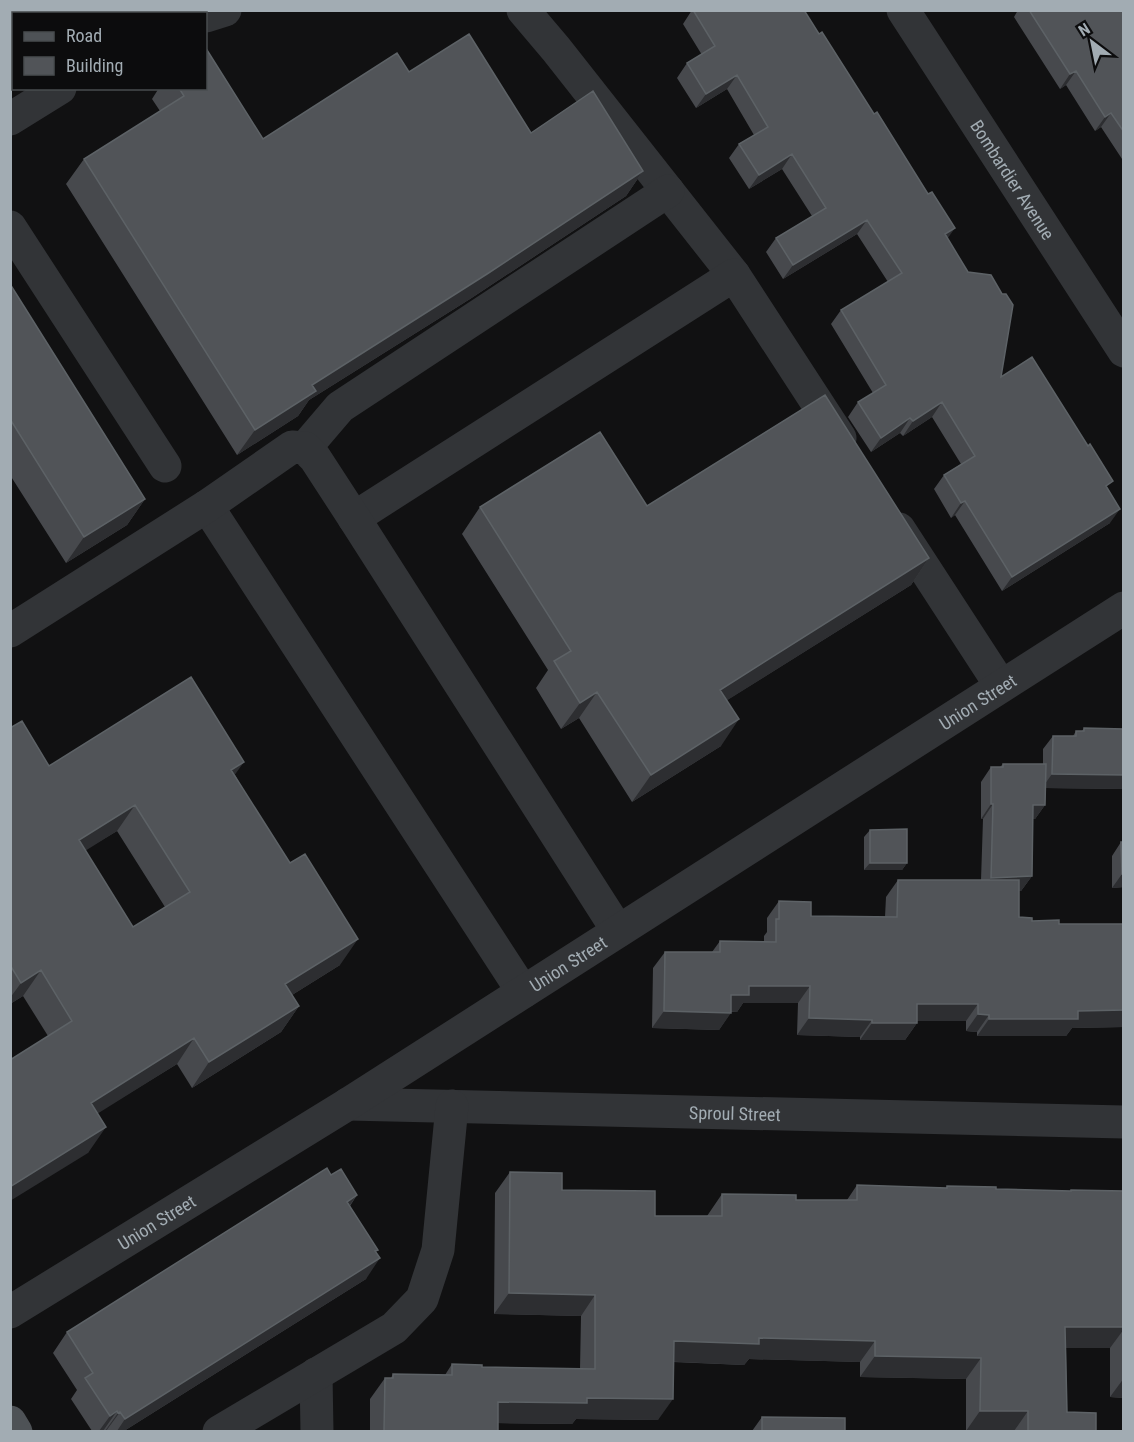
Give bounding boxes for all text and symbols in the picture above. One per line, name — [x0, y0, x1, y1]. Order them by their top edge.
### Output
legend — [12, 12, 207, 90]
north arrow — [1062, 12, 1122, 72]
text: N — [1075, 19, 1094, 40]
text: Road — [66, 25, 102, 46]
text: Building — [66, 55, 123, 76]
street label: Bombardier Avenue — [966, 116, 1059, 243]
street label: Union Street — [935, 669, 1020, 734]
street label: Union Street — [526, 931, 610, 996]
street label: Sproul Street — [689, 1101, 781, 1125]
street label: Union Street — [114, 1190, 199, 1254]

